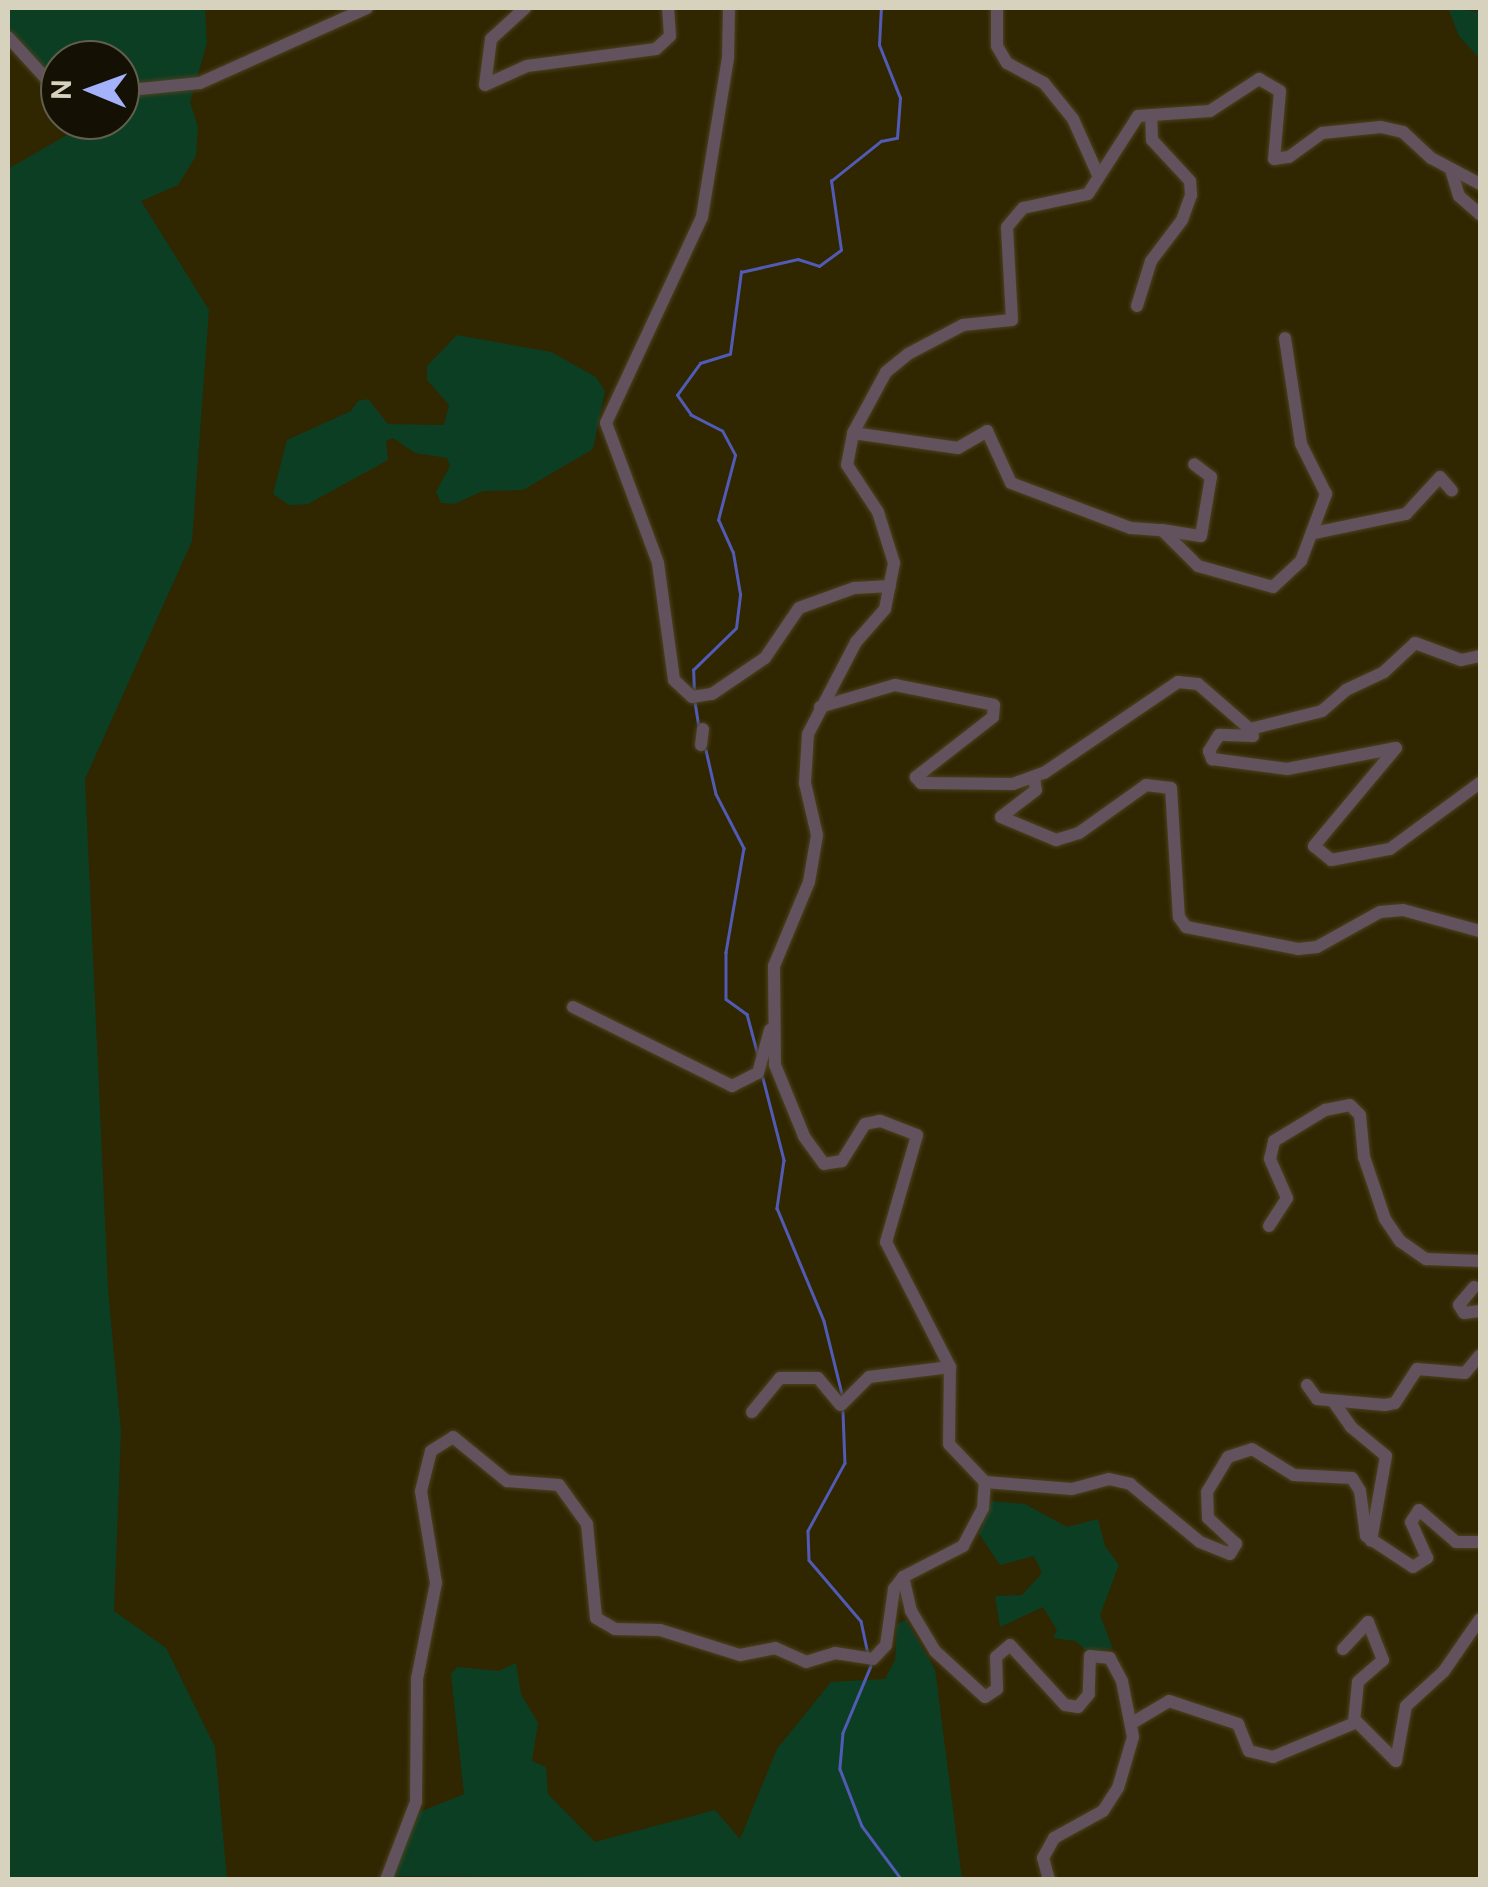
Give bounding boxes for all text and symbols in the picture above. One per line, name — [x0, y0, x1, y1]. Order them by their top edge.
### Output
north arrow — [40, 40, 140, 140]
text: N — [43, 79, 80, 100]

